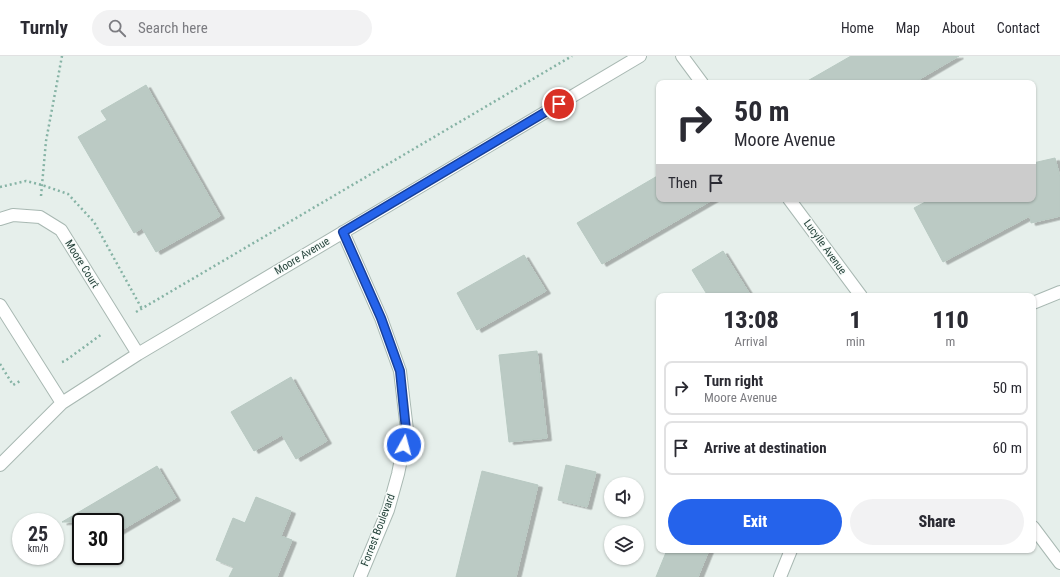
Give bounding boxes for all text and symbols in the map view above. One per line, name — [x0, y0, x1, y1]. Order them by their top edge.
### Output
search box — [92, 10, 372, 46]
text: Turnly — [20, 16, 68, 39]
icon: search — [106, 17, 128, 39]
text: Search here — [138, 19, 208, 37]
text: Home — [841, 20, 874, 36]
text: Map — [896, 20, 920, 36]
text: About — [942, 20, 975, 36]
text: Contact — [997, 20, 1040, 36]
pin — [542, 87, 576, 121]
icon: arrive — [548, 93, 570, 115]
text: 50 m — [734, 95, 790, 128]
icon: right — [668, 96, 720, 148]
text: Moore Avenue — [734, 129, 835, 150]
icon: arrive — [705, 172, 727, 194]
text: Then — [668, 174, 697, 192]
street label: Lucylle Avenue — [801, 217, 849, 277]
street label: Moore Avenue — [272, 234, 332, 278]
street label: Moore Court — [62, 238, 102, 290]
text: 13:08 — [723, 306, 779, 334]
text: 1 — [849, 306, 862, 334]
text: 110 — [932, 306, 969, 334]
text: Arrival — [734, 334, 768, 349]
text: min — [846, 334, 865, 349]
text: m — [946, 334, 955, 349]
text: Turn right — [704, 372, 763, 390]
icon: right — [670, 377, 692, 399]
text: 50 m — [992, 379, 1022, 397]
text: Moore Avenue — [704, 390, 777, 405]
position arrow — [383, 424, 425, 466]
icon: arrive — [670, 437, 692, 459]
text: Arrive at destination — [704, 439, 827, 457]
text: 60 m — [992, 439, 1022, 457]
map controls — [604, 477, 644, 565]
button: sound — [604, 477, 644, 517]
street label: Forrest Boulevard — [358, 492, 398, 568]
button: Exit — [668, 499, 842, 545]
button: Share — [850, 499, 1024, 545]
speed limit sign: 30 — [72, 513, 124, 565]
text: 25 — [28, 522, 48, 546]
button: layers — [604, 525, 644, 565]
text: km/h — [28, 543, 48, 554]

